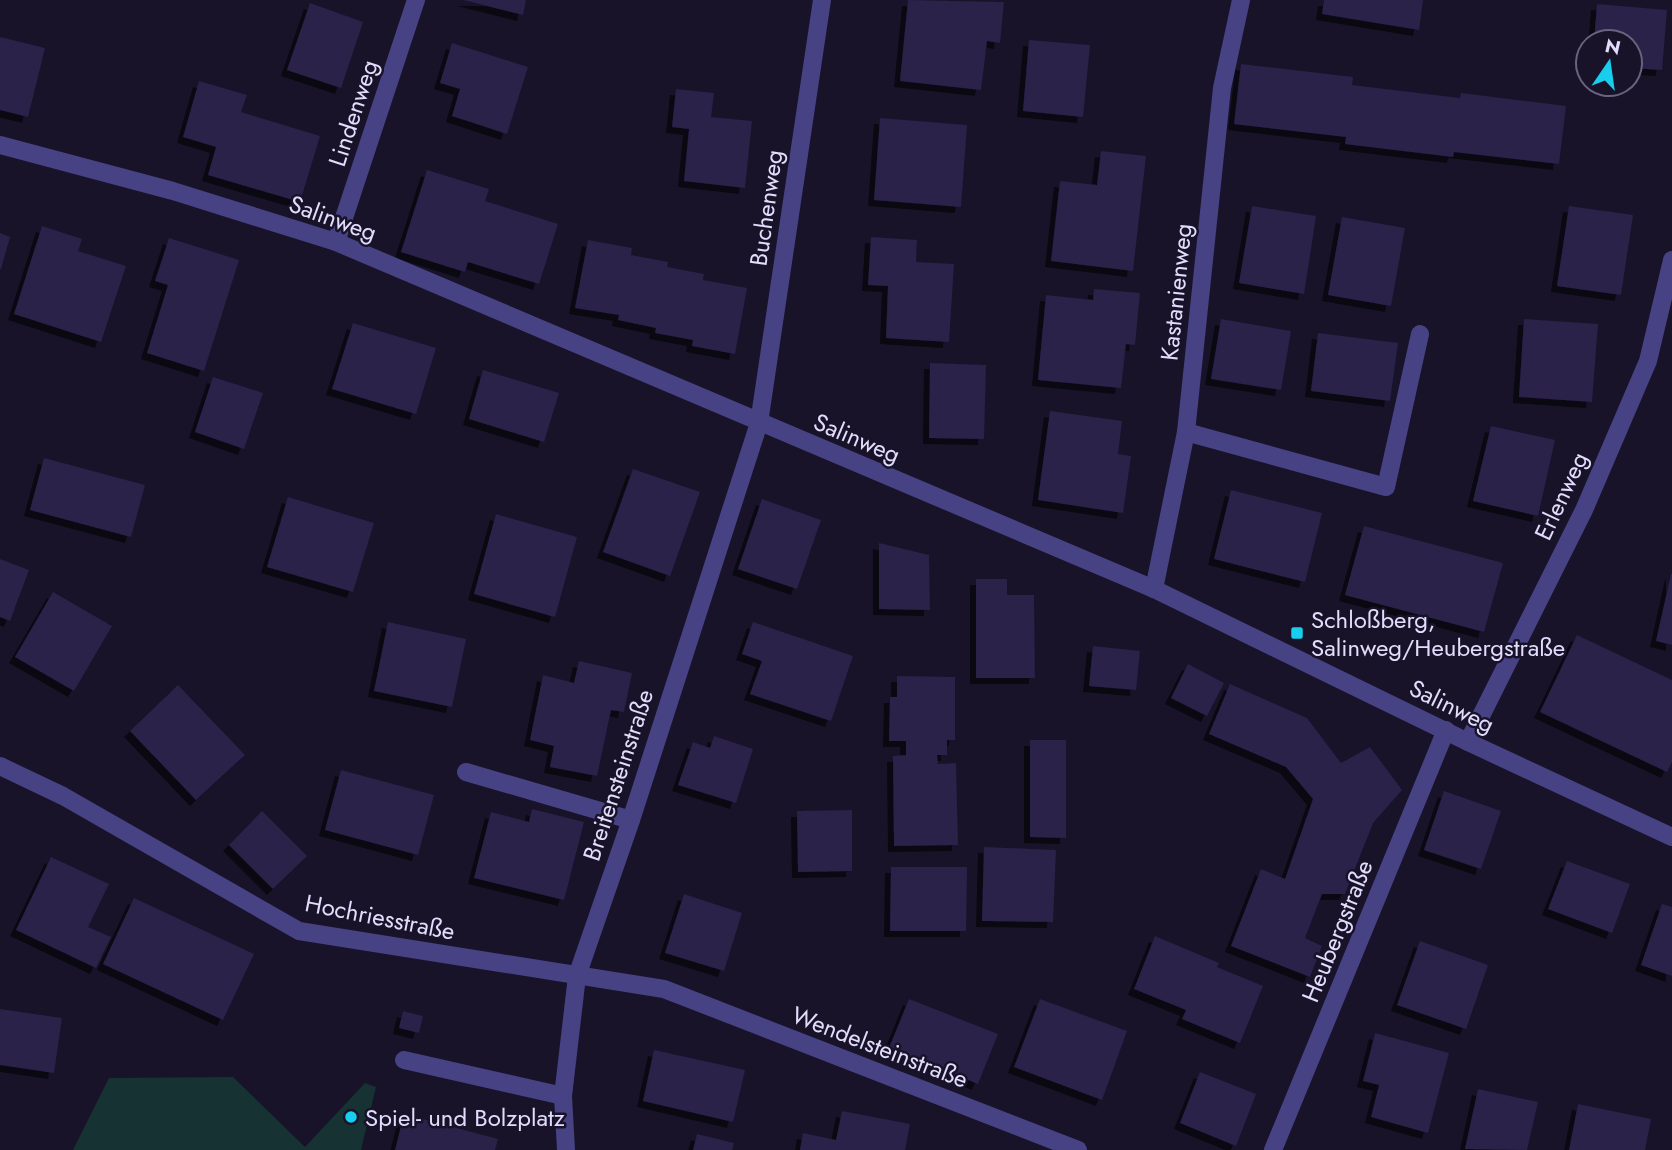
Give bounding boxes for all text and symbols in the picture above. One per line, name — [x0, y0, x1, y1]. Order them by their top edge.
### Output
north arrow — [1574, 28, 1644, 98]
text: N — [1602, 32, 1623, 62]
street label: Lindenweg — [319, 55, 387, 171]
street label: Buchenweg — [741, 148, 791, 268]
street label: Salinweg — [284, 186, 382, 250]
street label: Kastanienweg — [1151, 222, 1201, 362]
street label: Salinweg — [808, 404, 906, 472]
street label: Erlenweg — [1525, 446, 1597, 546]
place label: Schloßberg, Salinweg/Heubergstraße — [1311, 602, 1565, 665]
marker: Schloßberg, Salinweg/Heubergstraße — [1289, 625, 1305, 641]
street label: Salinweg — [1403, 670, 1501, 742]
street label: Breitensteinstraße — [574, 685, 662, 865]
street label: Heubergstraße — [1293, 855, 1381, 1007]
street label: Hochriesstraße — [302, 885, 458, 949]
street label: Wendelsteinstraße — [787, 997, 973, 1097]
place label: Spiel- und Bolzplatz — [365, 1100, 565, 1135]
marker: Spiel- und Bolzplatz — [343, 1109, 359, 1125]

